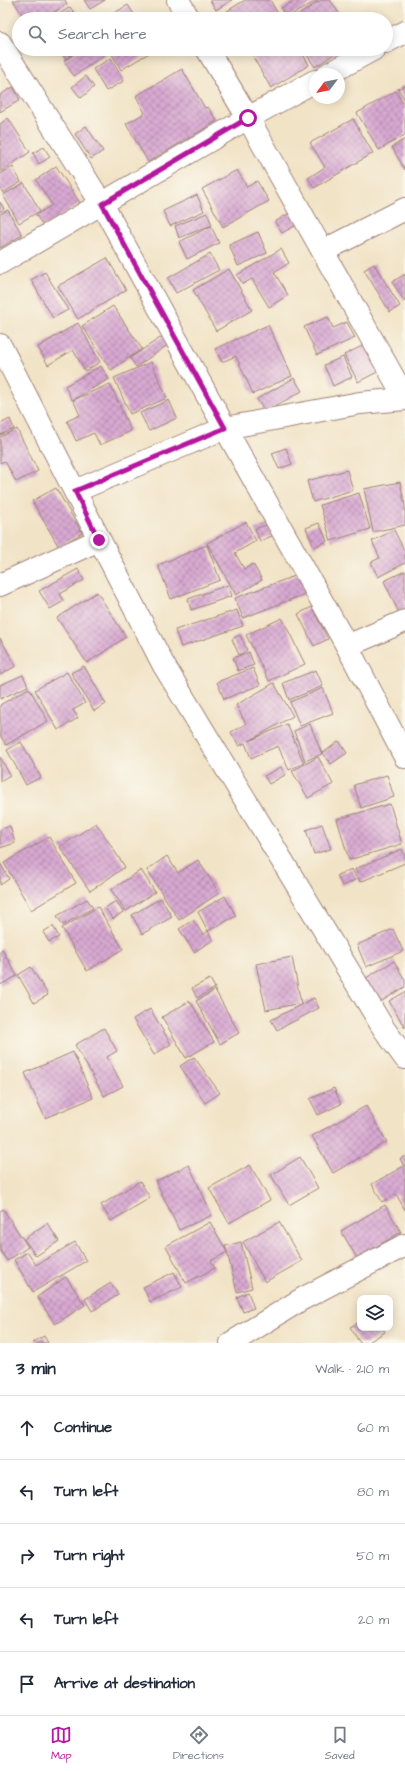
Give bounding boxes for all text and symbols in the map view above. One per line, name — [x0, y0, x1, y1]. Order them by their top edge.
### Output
search box — [12, 12, 393, 56]
icon: search — [26, 23, 48, 45]
text: Search here — [58, 24, 147, 45]
north arrow — [309, 68, 345, 104]
route start — [239, 109, 257, 127]
route end — [90, 531, 108, 549]
map controls — [357, 1295, 393, 1331]
button: layers — [357, 1295, 393, 1331]
text: 3 min — [16, 1357, 56, 1381]
text: Walk · 210 m — [315, 1360, 389, 1378]
icon: ahead — [16, 1417, 38, 1439]
text: Continue — [54, 1417, 112, 1438]
text: 60 m — [357, 1419, 389, 1437]
icon: left — [16, 1481, 38, 1503]
text: Turn left — [54, 1481, 118, 1502]
text: 80 m — [357, 1483, 389, 1501]
icon: right — [16, 1545, 38, 1567]
text: Turn right — [54, 1545, 125, 1566]
text: 50 m — [356, 1547, 389, 1565]
icon: left — [16, 1609, 38, 1631]
text: Turn left — [54, 1609, 118, 1630]
text: 20 m — [358, 1611, 389, 1629]
icon: arrive — [16, 1673, 38, 1695]
text: Arrive at destination — [54, 1673, 195, 1694]
tab: Map — [50, 1724, 72, 1763]
tab: Directions — [173, 1724, 224, 1763]
tab: Saved — [325, 1724, 355, 1763]

